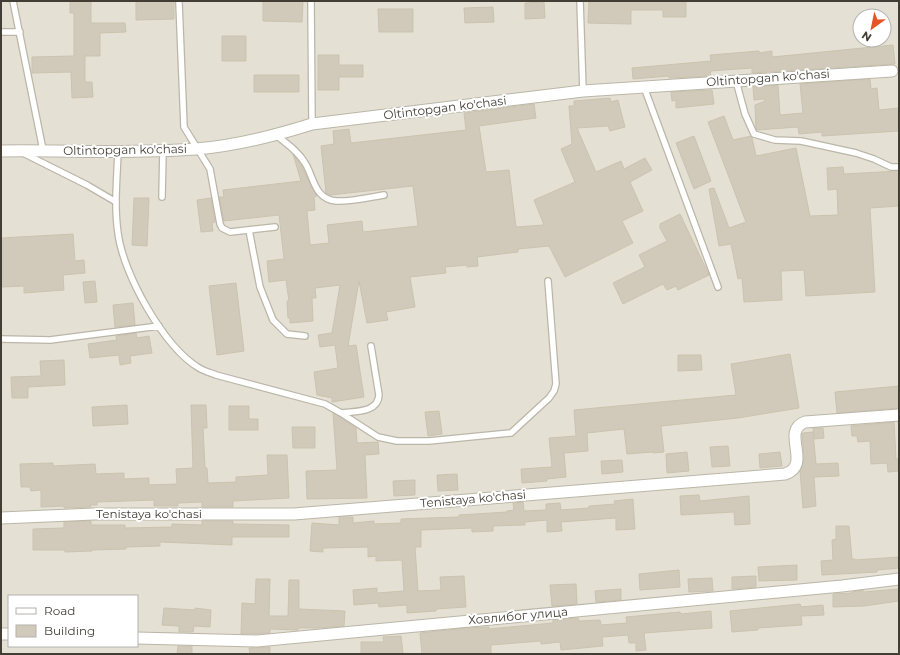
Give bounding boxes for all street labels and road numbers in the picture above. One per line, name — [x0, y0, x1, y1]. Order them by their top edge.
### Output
street label: Oltintopgan ko'chasi — [706, 66, 830, 89]
street label: Oltintopgan ko'chasi — [383, 93, 507, 122]
street label: Oltintopgan ko'chasi — [63, 141, 187, 158]
street label: Tenistaya ko'chasi — [419, 486, 526, 511]
street label: Tenistaya ko'chasi — [96, 506, 202, 521]
street label: Ховлибог улица — [467, 604, 568, 627]

